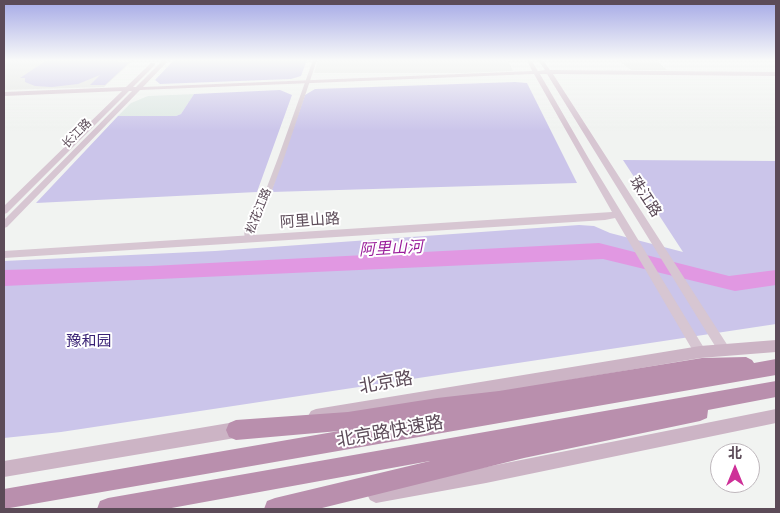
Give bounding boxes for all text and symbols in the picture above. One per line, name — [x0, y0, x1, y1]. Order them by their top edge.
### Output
street label: 长江路 — [59, 116, 95, 152]
street label: 珠江路 — [625, 173, 665, 221]
street label: 松花江路 — [243, 186, 275, 236]
street label: 阿里山路 — [279, 210, 341, 232]
water label: 阿里山河 — [359, 238, 423, 260]
park label: 豫和园 — [67, 333, 111, 351]
street label: 北京路 — [358, 368, 414, 398]
street label: 北京路快速路 — [335, 412, 445, 452]
north arrow — [710, 443, 760, 493]
text: 北 — [728, 445, 742, 462]

